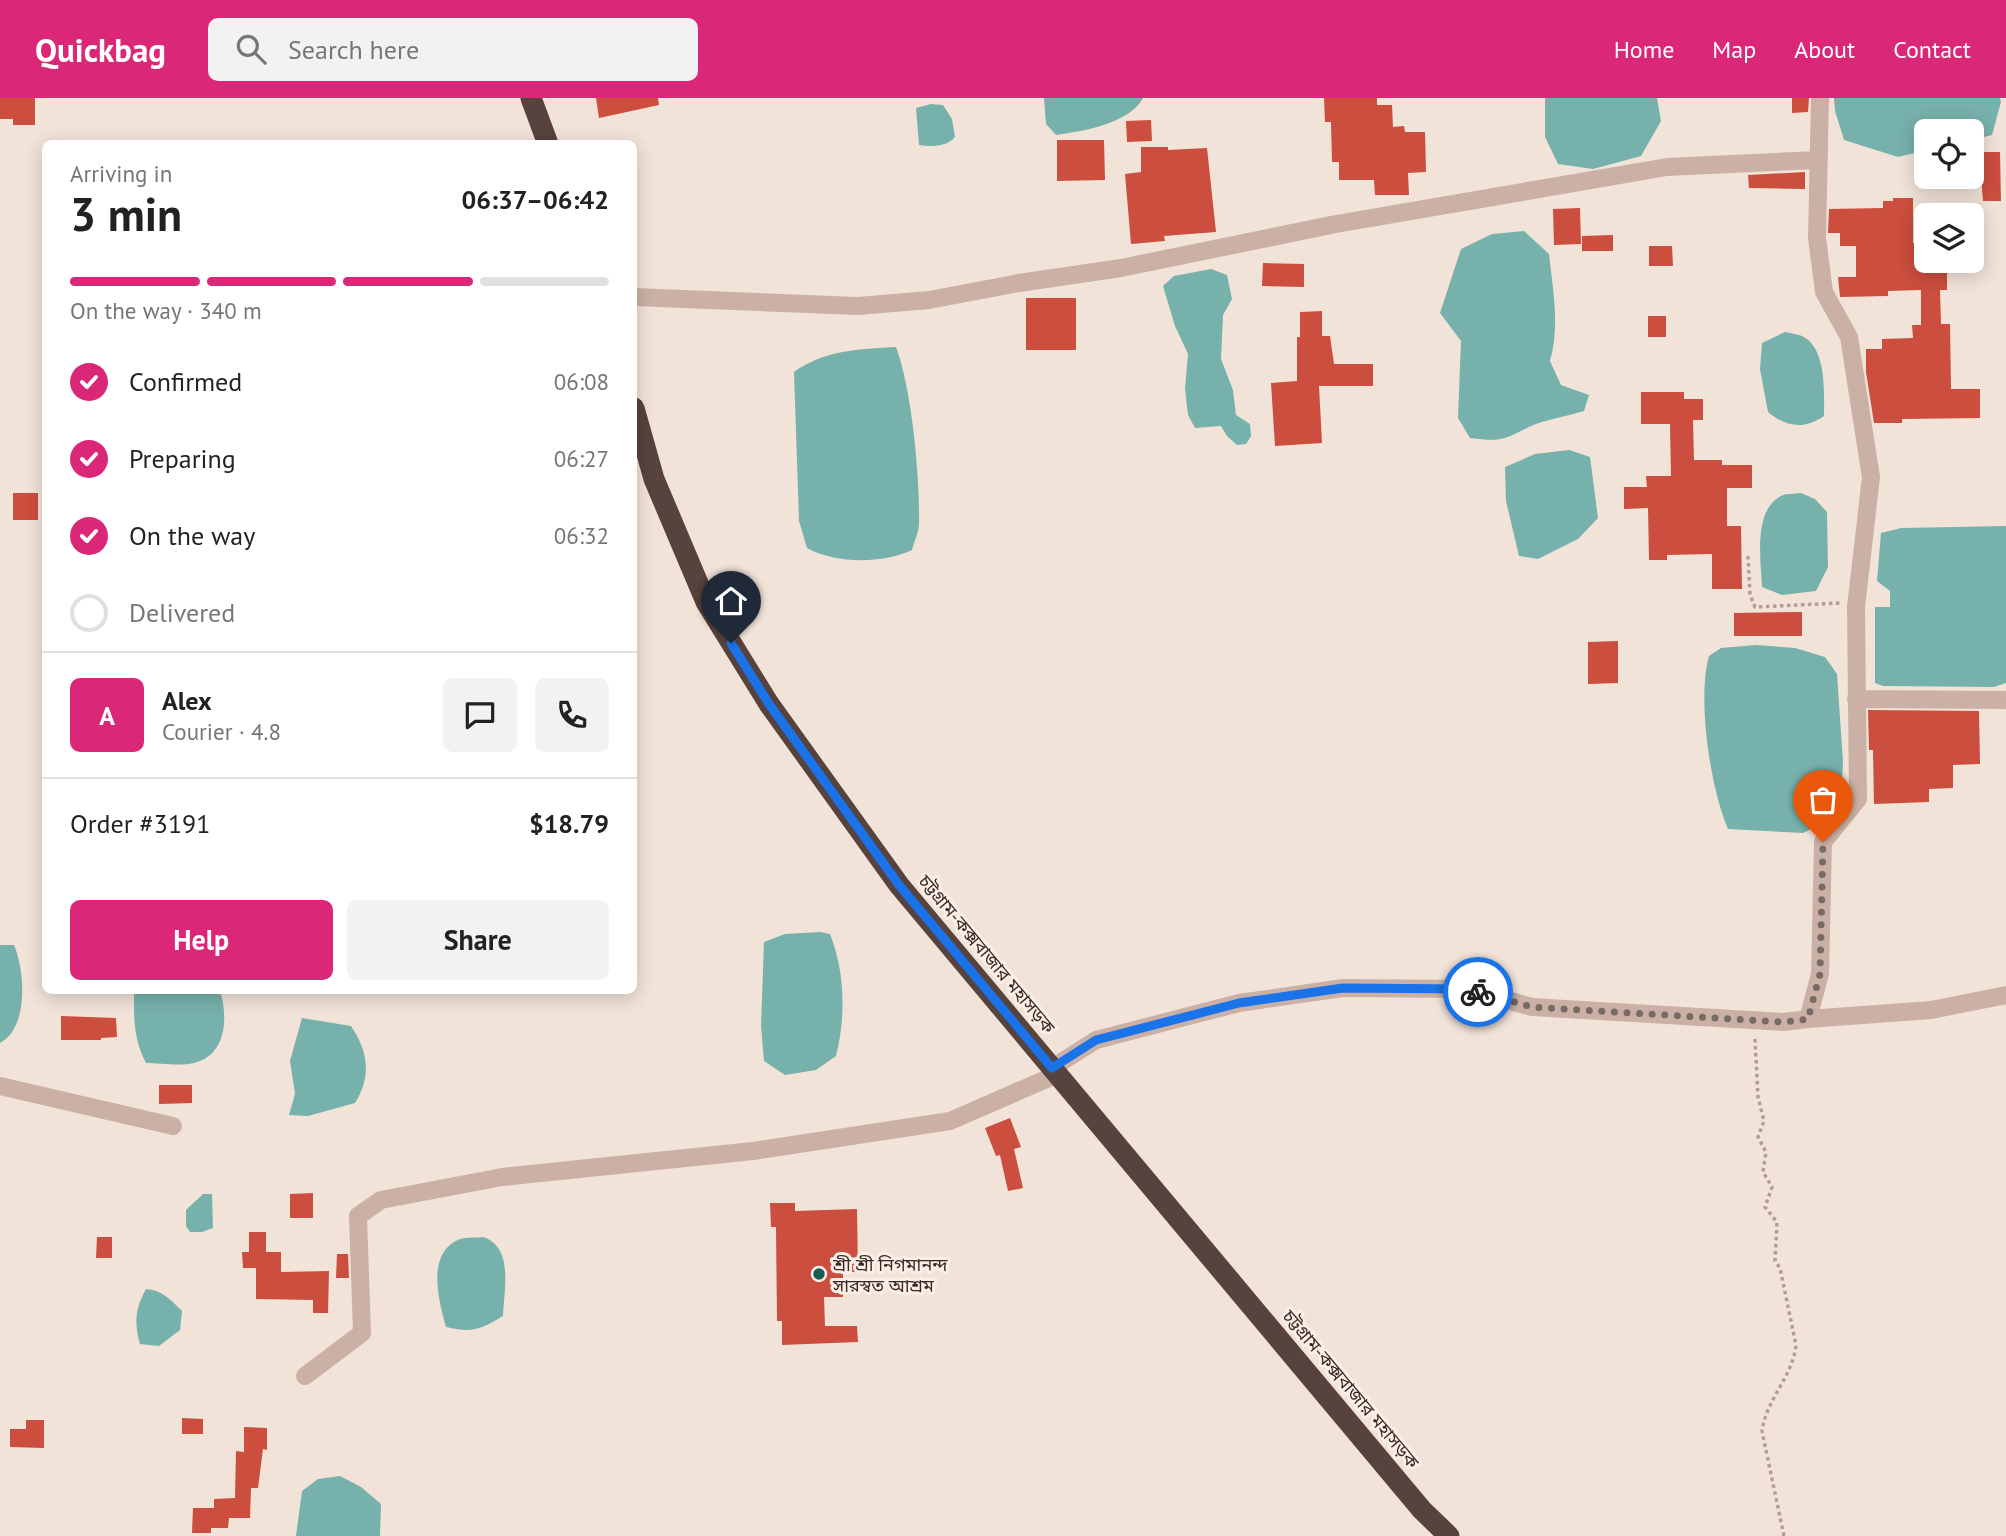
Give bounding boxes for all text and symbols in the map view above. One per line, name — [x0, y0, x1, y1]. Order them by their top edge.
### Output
search box — [208, 18, 698, 81]
text: Quickbag — [35, 28, 166, 71]
icon: search — [232, 30, 270, 68]
text: Search here — [288, 33, 419, 66]
text: Home — [1614, 34, 1674, 65]
text: Map — [1712, 34, 1756, 65]
text: About — [1794, 34, 1855, 65]
text: Contact — [1893, 34, 1971, 65]
map controls — [1914, 119, 1984, 273]
button: locate — [1914, 119, 1984, 189]
text: Arriving in — [70, 159, 172, 188]
text: 06:37–06:42 — [462, 183, 609, 216]
text: 3 min — [70, 184, 182, 244]
button: layers — [1914, 203, 1984, 273]
text: On the way · 340 m — [70, 296, 262, 325]
icon: check — [70, 363, 108, 401]
text: Confirmed — [129, 365, 242, 398]
text: 06:08 — [554, 367, 609, 396]
icon: check — [70, 440, 108, 478]
text: Preparing — [129, 442, 236, 475]
text: 06:27 — [554, 444, 609, 473]
icon: check — [70, 517, 108, 555]
text: On the way — [129, 519, 255, 552]
text: 06:32 — [554, 521, 609, 550]
pin — [701, 571, 761, 643]
icon: home — [712, 582, 750, 620]
text: Delivered — [129, 596, 235, 629]
button: chat — [443, 678, 517, 752]
button: phone — [535, 678, 609, 752]
text: Alex — [162, 684, 212, 717]
text: A — [99, 699, 115, 732]
text: Courier · 4.8 — [162, 717, 281, 746]
pin — [1793, 770, 1853, 842]
icon: bag — [1804, 781, 1842, 819]
text: Order #3191 — [70, 807, 210, 840]
text: $18.79 — [529, 807, 609, 840]
street label: চট্টগ্রাম-কক্সবাজার মহাসড়ক — [913, 869, 1061, 1039]
button: Help — [70, 900, 333, 980]
button: Share — [347, 900, 609, 980]
courier — [1443, 957, 1513, 1027]
icon: bike — [1459, 973, 1497, 1011]
place label: শ্রী শ্রী নিগমানন্দ সারস্বত আশ্রম — [832, 1253, 949, 1297]
marker: শ্রী শ্রী নিগমানন্দ সারস্বত আশ্রম — [811, 1266, 827, 1282]
street label: চট্টগ্রাম-কক্সবাজার মহাসড়ক — [1277, 1304, 1425, 1474]

